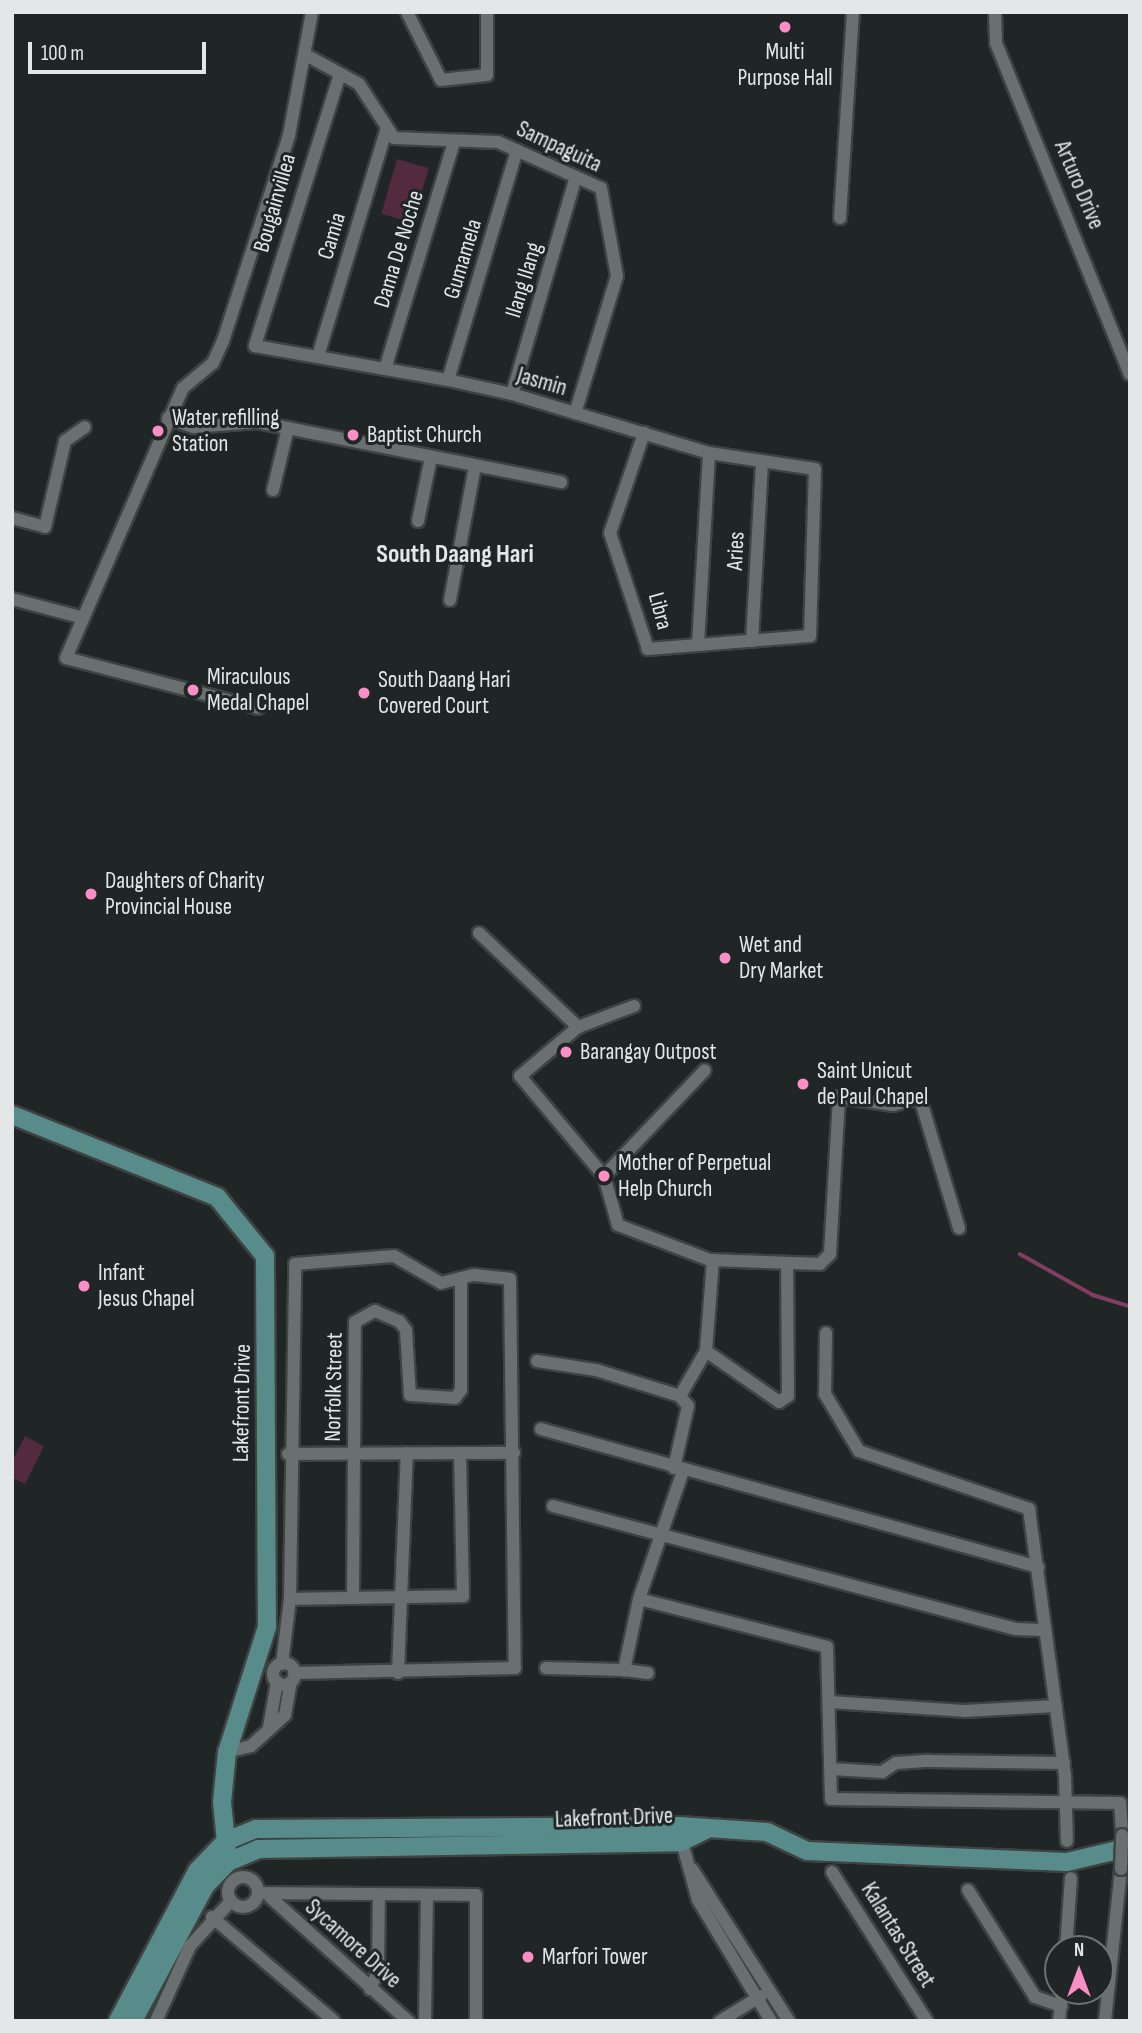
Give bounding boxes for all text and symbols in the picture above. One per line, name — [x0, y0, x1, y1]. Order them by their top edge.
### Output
marker: Multi Purpose Hall — [777, 19, 793, 35]
scale bar — [32, 28, 210, 72]
place label: Multi Purpose Hall — [737, 38, 833, 92]
text: 100 m — [41, 41, 84, 66]
street label: Sampaguita — [512, 115, 606, 179]
street label: Arturo Drive — [1048, 137, 1110, 233]
street label: Bougainvillea — [248, 151, 302, 255]
street label: Dama De Noche — [368, 187, 430, 311]
street label: Camia — [312, 209, 352, 263]
street label: Gumamela — [438, 216, 488, 302]
street label: Ilang Ilang — [500, 239, 548, 321]
street label: Jasmin — [514, 362, 570, 402]
place label: Water refilling Station — [172, 404, 279, 458]
place label: Baptist Church — [367, 421, 482, 449]
marker: Water refilling Station — [150, 423, 166, 439]
marker: Baptist Church — [345, 427, 361, 443]
street label: Aries — [721, 531, 751, 571]
district label: South Daang Hari — [376, 539, 534, 571]
street label: Libra — [642, 589, 678, 633]
place label: Miraculous Medal Chapel — [207, 663, 309, 717]
place label: South Daang Hari Covered Court — [378, 666, 510, 720]
marker: Miraculous Medal Chapel — [185, 682, 201, 698]
marker: South Daang Hari Covered Court — [356, 685, 372, 701]
place label: Daughters of Charity Provincial House — [105, 867, 265, 921]
marker: Daughters of Charity Provincial House — [83, 886, 99, 902]
place label: Wet and Dry Market — [739, 931, 823, 985]
marker: Wet and Dry Market — [717, 950, 733, 966]
place label: Barangay Outpost — [580, 1038, 717, 1066]
marker: Barangay Outpost — [558, 1044, 574, 1060]
place label: Saint Unicut de Paul Chapel — [817, 1057, 928, 1111]
marker: Saint Unicut de Paul Chapel — [795, 1076, 811, 1092]
place label: Mother of Perpetual Help Church — [618, 1149, 771, 1203]
marker: Mother of Perpetual Help Church — [596, 1168, 612, 1184]
place label: Infant Jesus Chapel — [98, 1259, 195, 1313]
marker: Infant Jesus Chapel — [76, 1278, 92, 1294]
street label: Norfolk Street — [319, 1332, 349, 1442]
street label: Lakefront Drive — [227, 1344, 257, 1462]
street label: Lakefront Drive — [554, 1802, 674, 1834]
street label: Kalantas Street — [855, 1877, 941, 1993]
street label: Sycamore Drive — [299, 1894, 407, 1994]
north arrow — [1044, 1935, 1114, 2005]
text: N — [1074, 1939, 1084, 1962]
place label: Marfori Tower — [542, 1943, 648, 1971]
marker: Marfori Tower — [520, 1949, 536, 1965]

